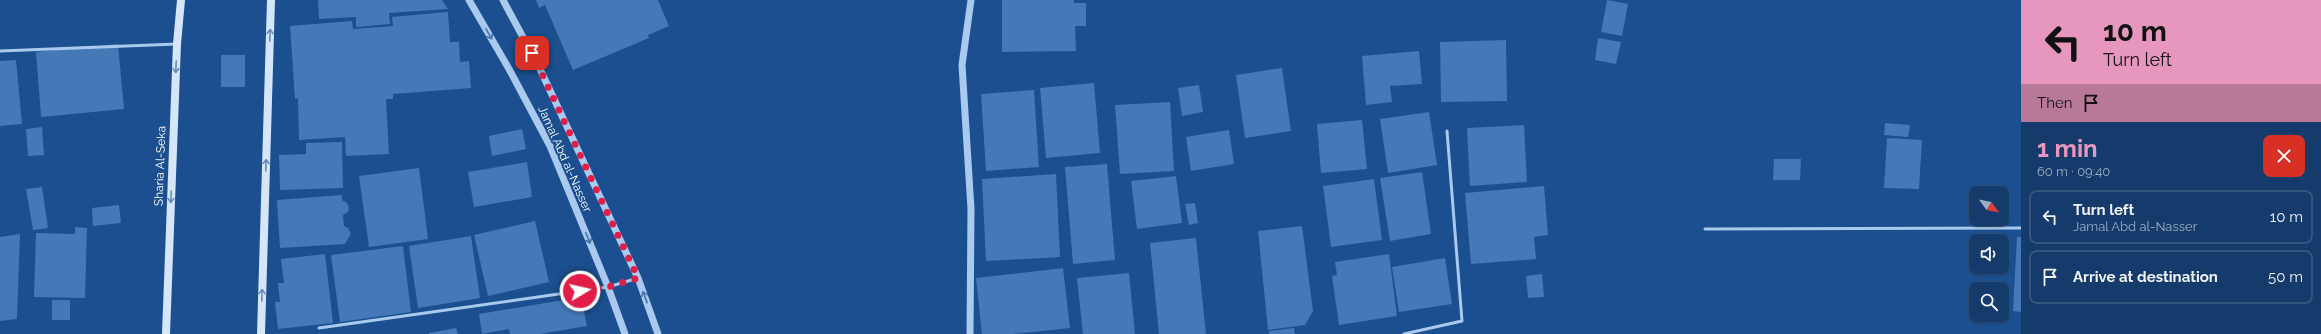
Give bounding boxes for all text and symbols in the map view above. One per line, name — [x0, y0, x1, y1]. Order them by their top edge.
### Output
text: 10 m — [2103, 15, 2167, 48]
icon: left — [2037, 16, 2089, 68]
one-way arrow — [485, 28, 493, 40]
one-way arrow — [266, 29, 273, 42]
pin — [515, 36, 549, 70]
icon: arrive — [521, 42, 543, 64]
text: Turn left — [2103, 49, 2172, 70]
one-way arrow — [172, 60, 180, 73]
icon: arrive — [2080, 92, 2102, 114]
text: Then — [2037, 94, 2072, 112]
street label: Jamal Abd al-Nasser — [535, 104, 595, 215]
street label: Sharia Al-Seka — [152, 126, 168, 206]
text: 1 min — [2037, 134, 2098, 163]
button: close — [2263, 135, 2305, 177]
one-way arrow — [262, 159, 270, 172]
text: 60 m · 09:40 — [2037, 164, 2110, 179]
north arrow — [1969, 186, 2009, 226]
map controls — [1969, 186, 2009, 322]
one-way arrow — [167, 190, 175, 203]
text: Turn left — [2073, 201, 2134, 219]
icon: left — [2039, 206, 2061, 228]
text: 10 m — [2270, 208, 2303, 226]
text: Jamal Abd al-Nasser — [2073, 219, 2197, 234]
one-way arrow — [585, 232, 593, 244]
button: sound — [1969, 234, 2009, 274]
icon: arrive — [2039, 266, 2061, 288]
text: Arrive at destination — [2073, 268, 2218, 286]
text: 50 m — [2268, 268, 2303, 286]
position arrow — [559, 270, 601, 312]
button: search — [1969, 282, 2009, 322]
one-way arrow — [258, 289, 266, 302]
one-way arrow — [641, 291, 648, 304]

